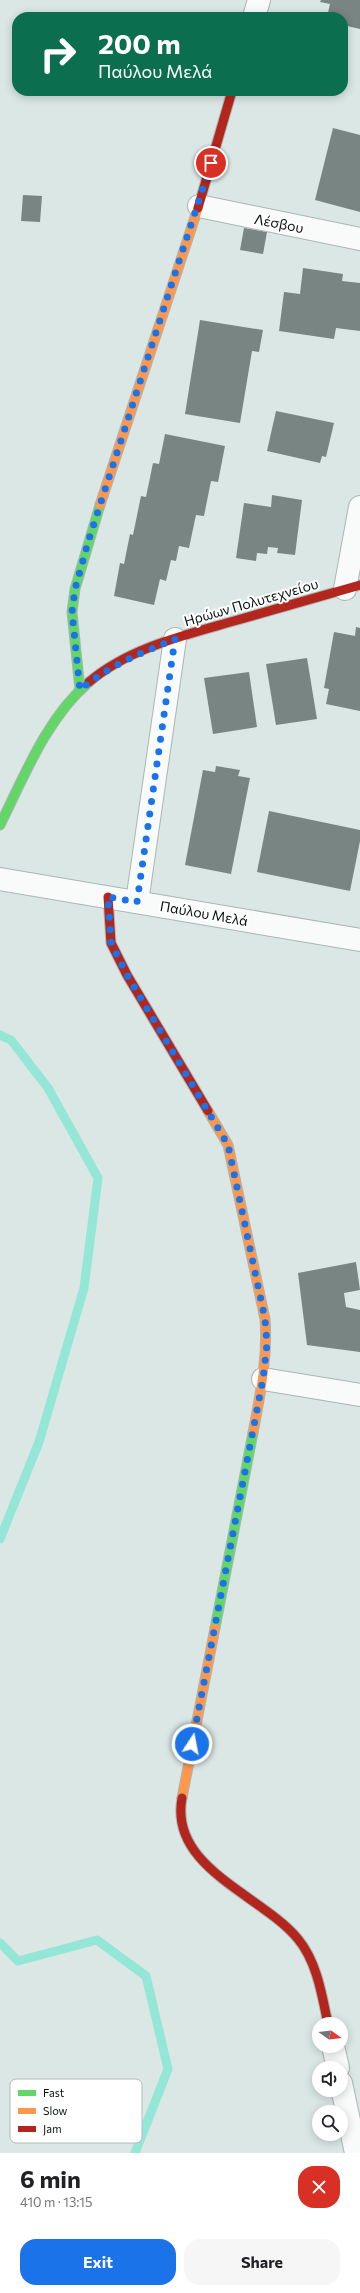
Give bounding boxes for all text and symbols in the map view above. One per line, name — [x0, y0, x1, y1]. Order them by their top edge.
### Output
text: 200 m — [98, 26, 181, 60]
icon: right — [32, 28, 84, 80]
text: Παύλου Μελά — [98, 60, 212, 82]
pin — [194, 146, 228, 180]
icon: arrive — [200, 152, 222, 174]
street label: Λέσβου — [253, 210, 305, 236]
street label: Ηρώων Πολυτεχνείου — [182, 575, 320, 629]
street label: Παύλου Μελά — [159, 897, 249, 929]
position arrow — [171, 1723, 213, 1765]
north arrow — [312, 2017, 348, 2053]
map controls — [312, 2017, 348, 2141]
button: sound — [312, 2061, 348, 2097]
legend — [10, 2079, 142, 2143]
text: Fast — [43, 2086, 65, 2099]
text: Slow — [43, 2104, 68, 2117]
button: search — [312, 2105, 348, 2141]
text: Jam — [43, 2122, 62, 2136]
text: 6 min — [20, 2164, 81, 2193]
button: close — [298, 2166, 340, 2208]
text: 410 m · 13:15 — [20, 2194, 92, 2210]
button: Exit — [20, 2239, 176, 2285]
button: Share — [184, 2239, 340, 2285]

